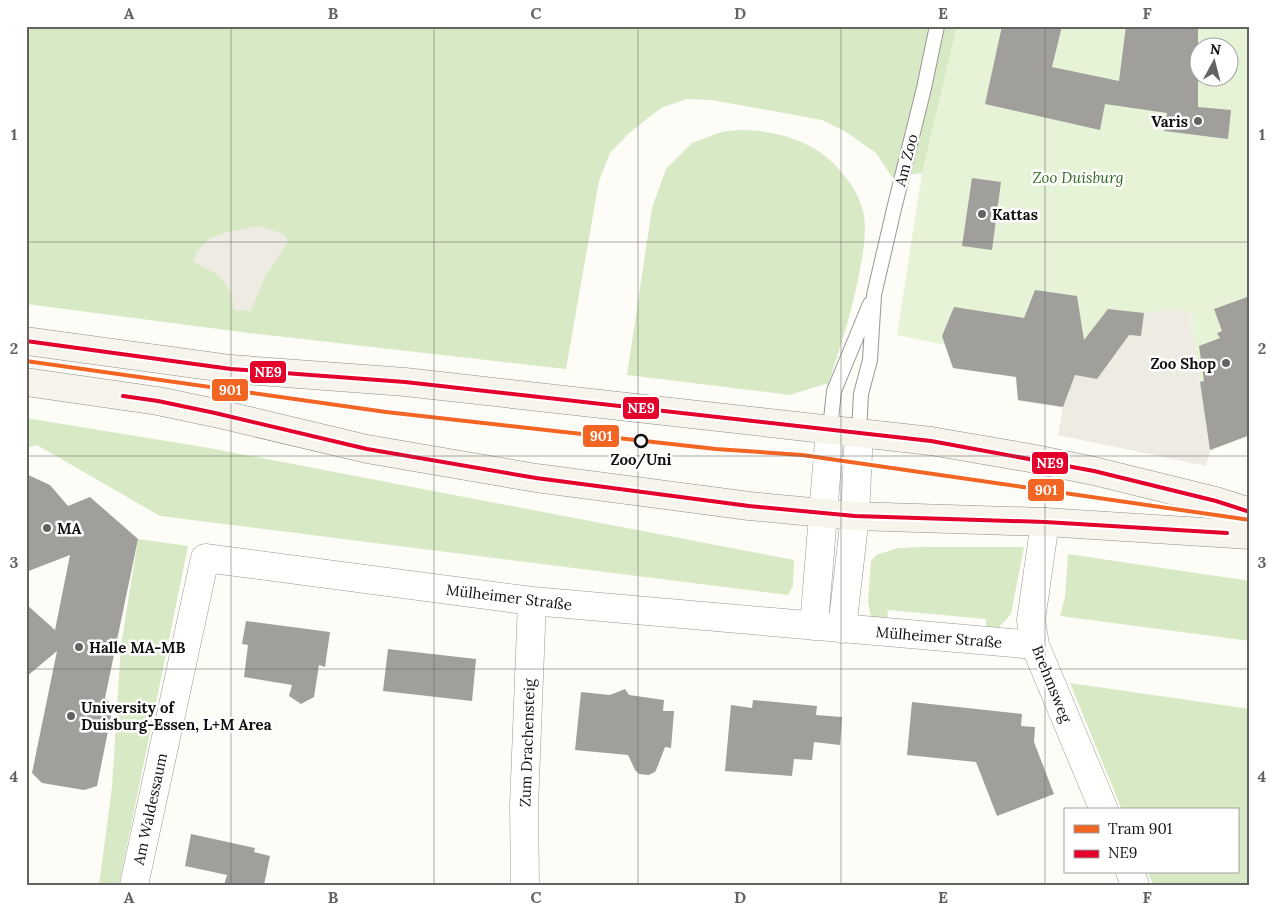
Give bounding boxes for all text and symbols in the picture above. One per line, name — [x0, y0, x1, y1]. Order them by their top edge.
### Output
text: A — [124, 3, 135, 23]
text: B — [328, 3, 339, 23]
text: C — [530, 3, 542, 23]
text: D — [734, 3, 746, 23]
text: E — [938, 3, 948, 23]
text: F — [1142, 3, 1152, 23]
north arrow — [1188, 38, 1238, 88]
text: N — [1209, 40, 1222, 59]
place label: Varis — [1151, 112, 1188, 131]
marker: Varis — [1192, 115, 1204, 127]
text: 1 — [11, 124, 17, 144]
text: 1 — [1259, 124, 1265, 144]
street label: Am Zoo — [890, 132, 922, 189]
park label: Zoo Duisburg — [1032, 168, 1124, 187]
place label: Kattas — [992, 205, 1038, 224]
marker: Kattas — [976, 208, 988, 220]
text: 2 — [10, 338, 18, 358]
text: 2 — [1258, 338, 1266, 358]
place label: Zoo Shop — [1150, 354, 1216, 373]
marker: Zoo Shop — [1220, 357, 1232, 369]
line badge: NE9 — [249, 360, 287, 384]
text: NE9 — [254, 363, 282, 381]
line badge: 901 — [211, 378, 249, 402]
text: 901 — [219, 381, 242, 399]
line badge: NE9 — [622, 396, 660, 420]
text: NE9 — [627, 399, 655, 417]
line badge: 901 — [582, 424, 620, 448]
text: 901 — [590, 427, 613, 445]
marker: Zoo/Uni — [634, 434, 648, 448]
place label: Zoo/Uni — [610, 450, 672, 470]
line badge: NE9 — [1031, 451, 1069, 475]
text: NE9 — [1036, 454, 1064, 472]
line badge: 901 — [1027, 478, 1065, 502]
text: 901 — [1035, 481, 1058, 499]
place label: MA — [57, 519, 82, 538]
marker: MA — [41, 522, 53, 534]
text: 3 — [10, 552, 19, 572]
text: 3 — [1258, 552, 1267, 572]
street label: Mülheimer Straße — [445, 580, 573, 614]
street label: Mülheimer Straße — [875, 622, 1003, 652]
place label: Halle MA-MB — [89, 638, 185, 657]
marker: Halle MA-MB — [73, 641, 85, 653]
street label: Brehmsweg — [1028, 643, 1076, 726]
street label: Zum Drachensteig — [515, 678, 539, 807]
place label: University of Duisburg-Essen, L+M Area — [81, 698, 272, 734]
marker: University of Duisburg-Essen, L+M Area — [65, 710, 77, 722]
street label: Am Waldessaum — [129, 751, 171, 868]
text: 4 — [10, 766, 19, 786]
text: 4 — [1258, 766, 1267, 786]
legend — [1064, 808, 1238, 874]
text: Tram 901 — [1108, 819, 1172, 838]
text: NE9 — [1108, 843, 1137, 862]
text: A — [124, 887, 135, 907]
text: B — [328, 887, 339, 907]
text: C — [530, 887, 542, 907]
text: D — [734, 887, 746, 907]
text: E — [938, 887, 948, 907]
text: F — [1142, 887, 1152, 907]

